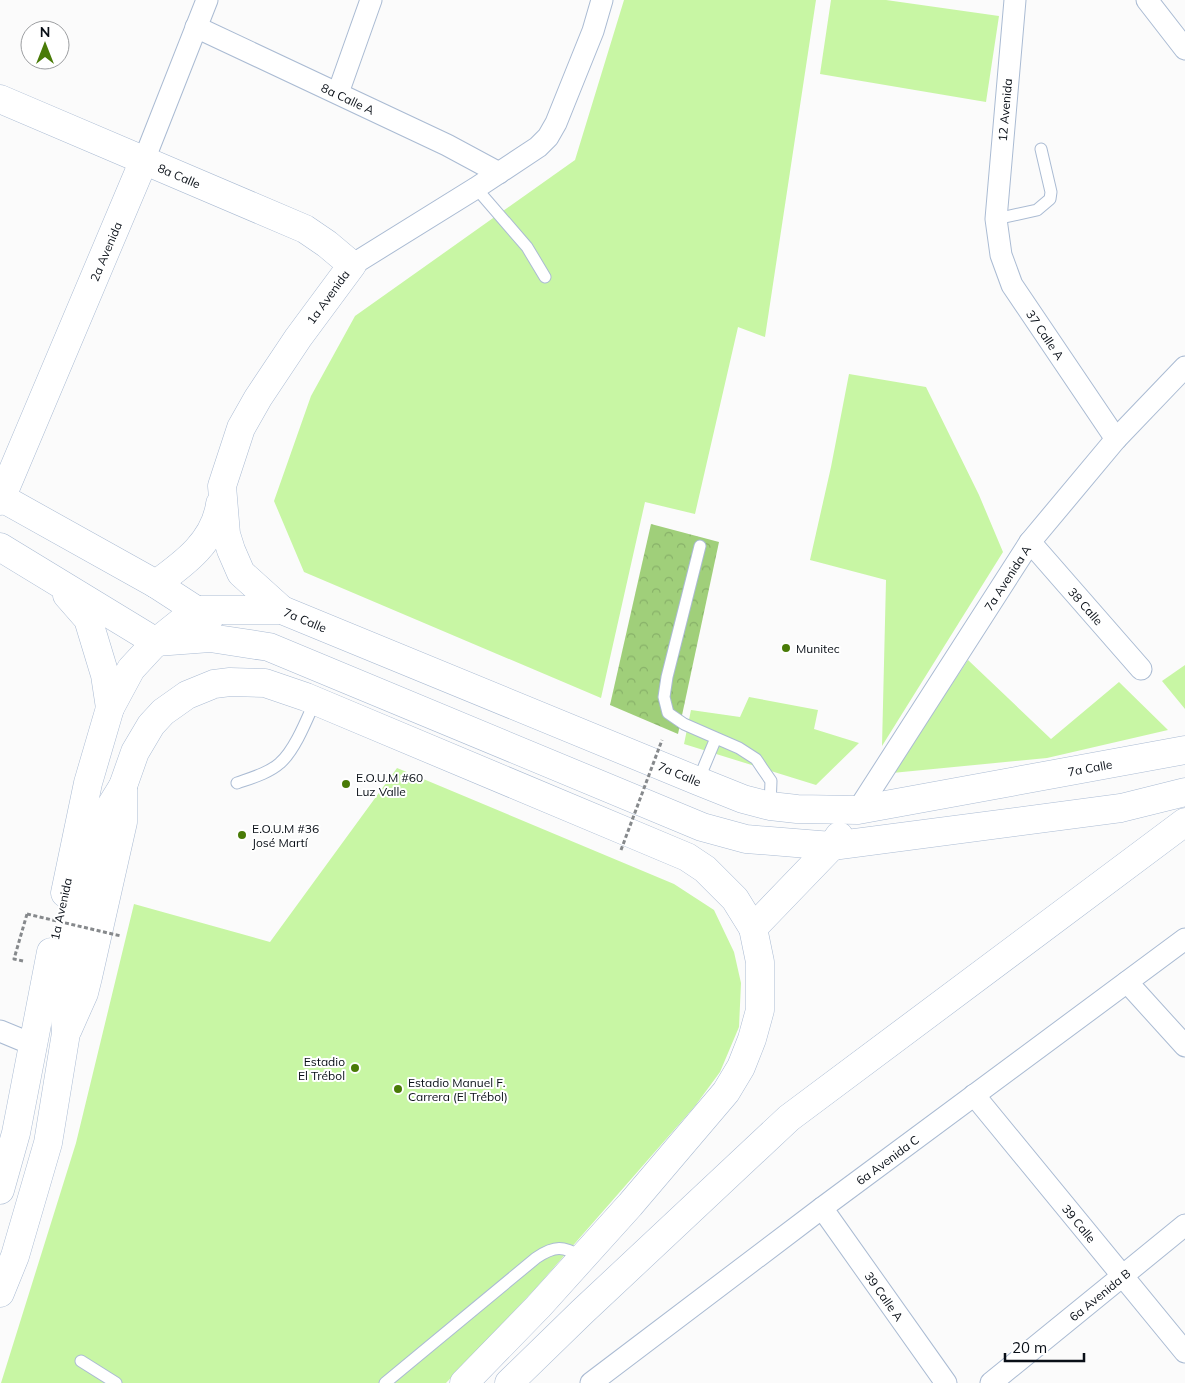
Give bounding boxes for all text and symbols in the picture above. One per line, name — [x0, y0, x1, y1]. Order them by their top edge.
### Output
north arrow — [20, 20, 70, 70]
text: N — [40, 23, 50, 41]
street label: 12 Avenida — [995, 78, 1015, 142]
street label: 8a Calle A — [319, 80, 377, 117]
street label: 8a Calle — [156, 160, 203, 191]
street label: 2a Avenida — [86, 219, 125, 283]
street label: 1a Avenida — [303, 267, 353, 327]
street label: 37 Calle A — [1023, 307, 1068, 363]
street label: 7a Avenida A — [980, 542, 1034, 613]
street label: 38 Calle — [1065, 584, 1106, 628]
street label: 7a Calle — [282, 604, 329, 635]
place label: Munitec — [796, 641, 840, 656]
marker: Munitec — [780, 642, 792, 654]
street label: 7a Calle — [1066, 756, 1113, 779]
street label: 7a Calle — [656, 758, 704, 789]
place label: E.O.U.M #60 Luz Valle — [356, 770, 423, 799]
marker: E.O.U.M #60 Luz Valle — [340, 778, 352, 790]
place label: E.O.U.M #36 José Martí — [252, 821, 319, 850]
marker: E.O.U.M #36 José Martí — [236, 829, 248, 841]
street label: 1a Avenida — [47, 877, 75, 941]
place label: Estadio El Trébol — [298, 1054, 345, 1083]
marker: Estadio El Trébol — [349, 1062, 361, 1074]
place label: Estadio Manuel F. Carrera (El Trébol) — [408, 1075, 508, 1104]
marker: Estadio Manuel F. Carrera (El Trébol) — [392, 1083, 404, 1095]
street label: 6a Avenida C — [853, 1131, 922, 1188]
street label: 39 Calle — [1059, 1201, 1099, 1245]
street label: 6a Avenida B — [1066, 1265, 1133, 1324]
street label: 39 Calle A — [862, 1269, 907, 1324]
scale bar — [1005, 1330, 1084, 1362]
text: 20 m — [1012, 1338, 1047, 1357]

